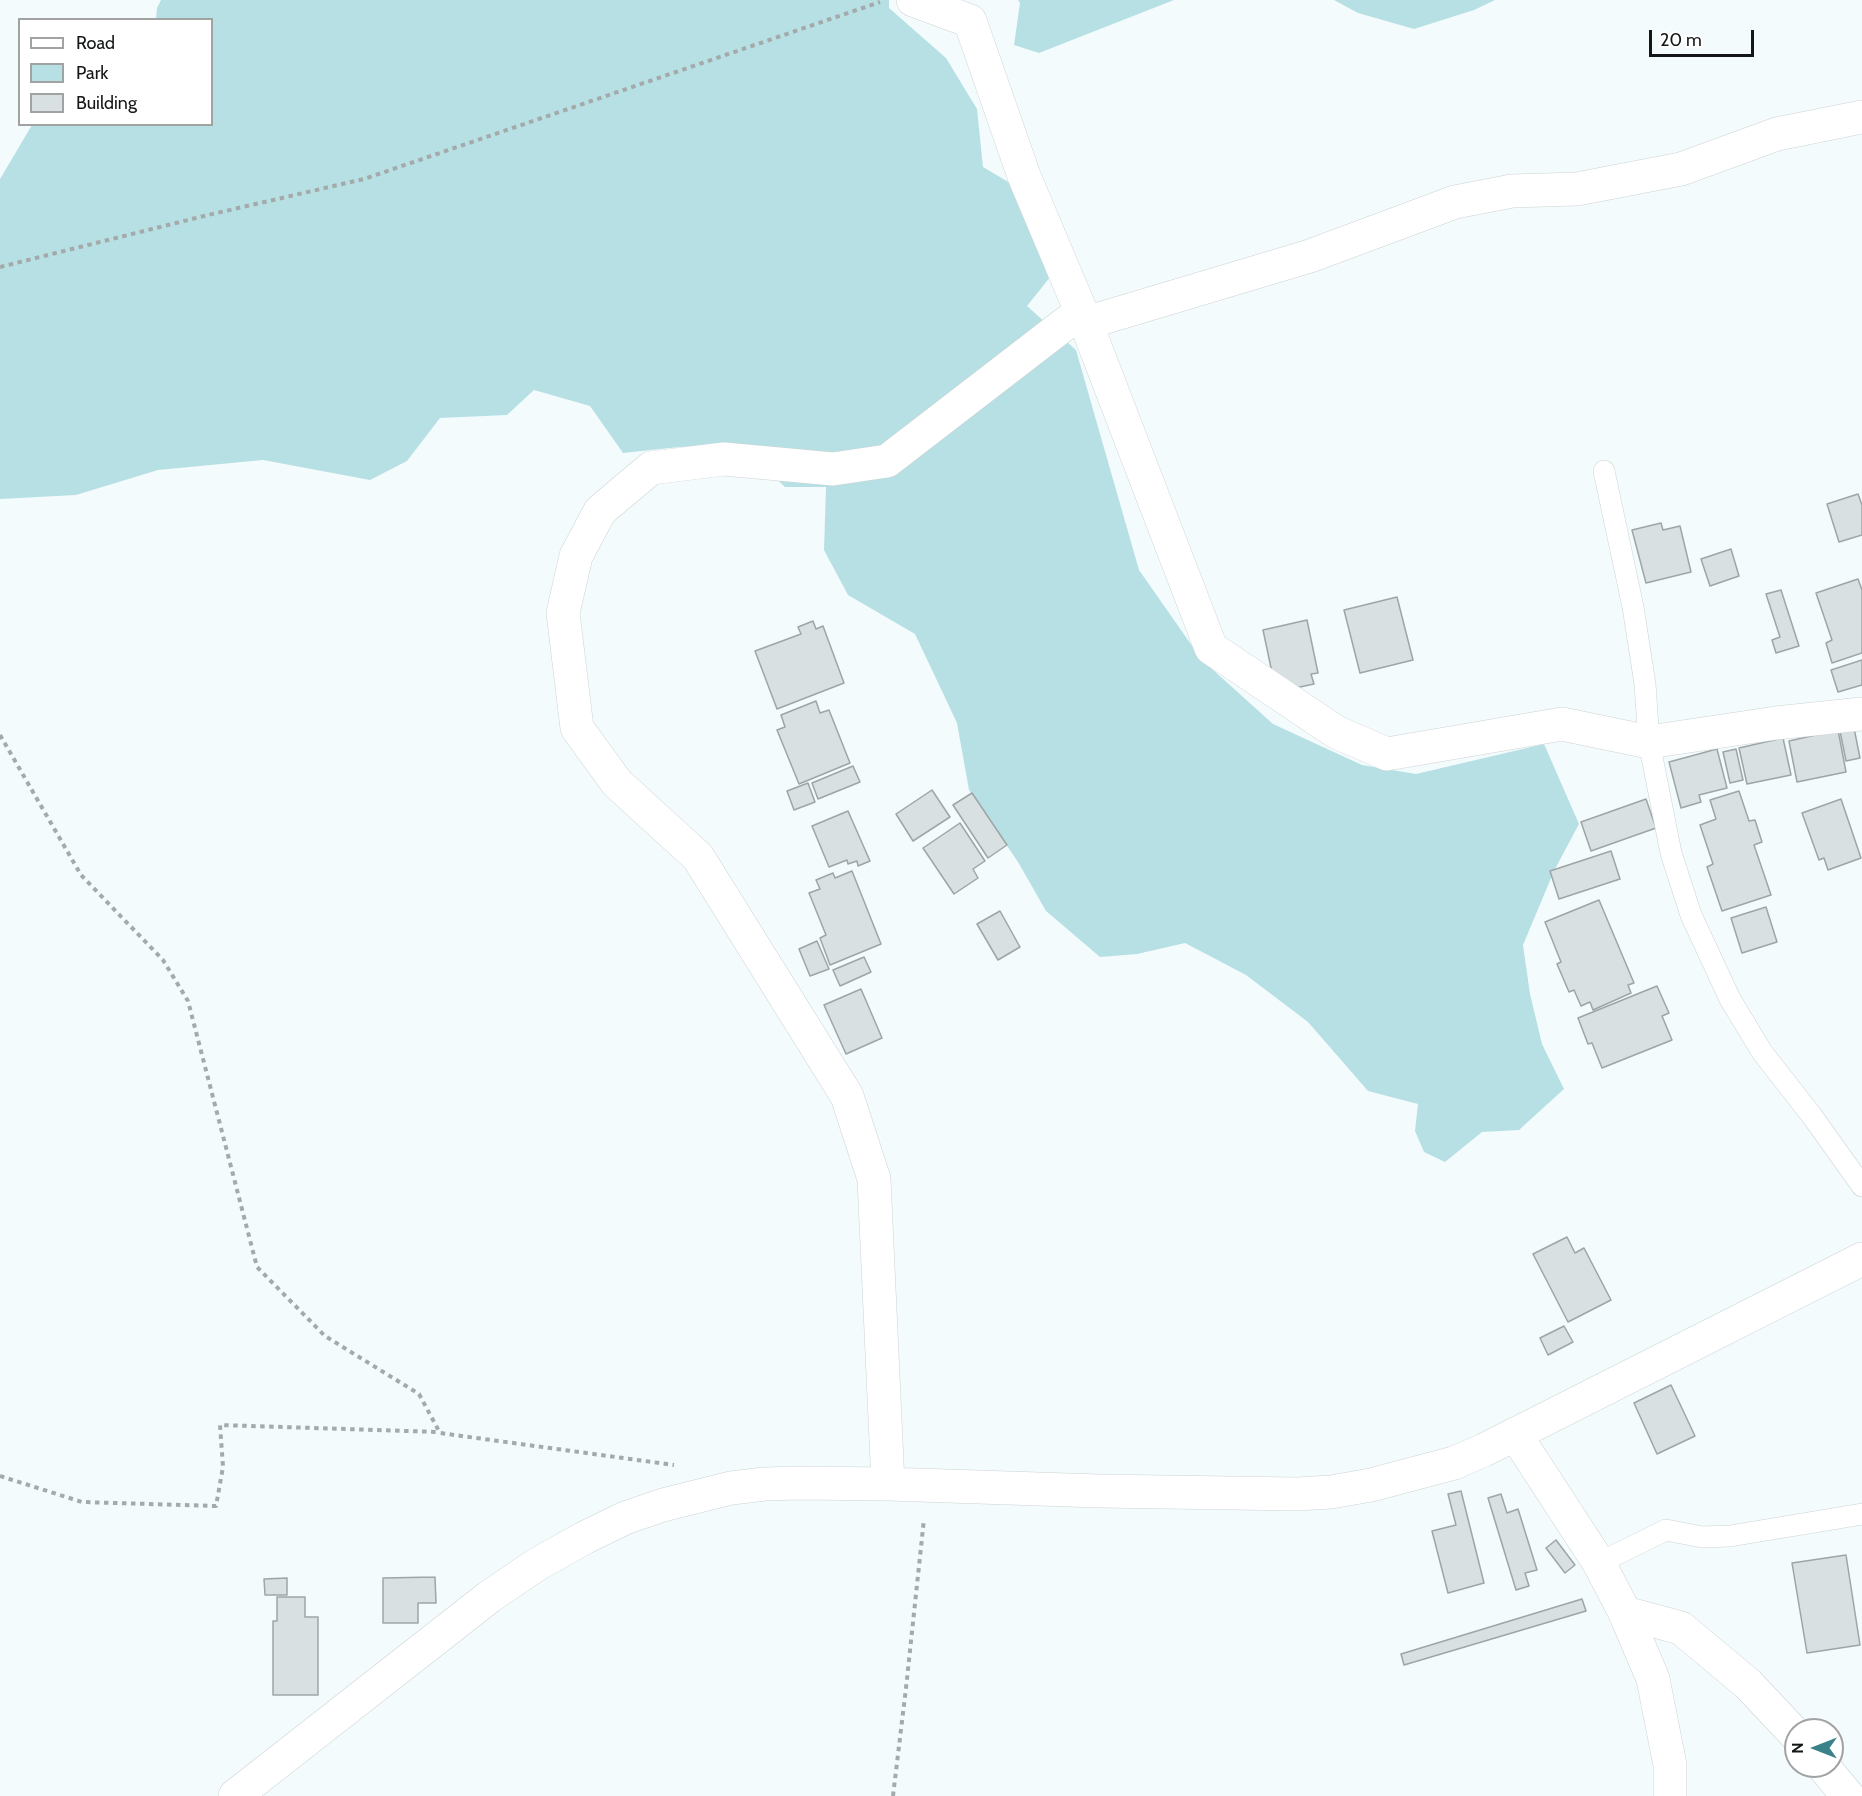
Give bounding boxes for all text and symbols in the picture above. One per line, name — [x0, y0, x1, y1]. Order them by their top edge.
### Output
legend — [18, 18, 213, 126]
scale bar — [1652, 18, 1757, 56]
text: 20 m — [1660, 29, 1702, 51]
text: Road — [76, 32, 115, 54]
text: Park — [76, 62, 108, 84]
text: Building — [76, 92, 137, 114]
north arrow — [1784, 1718, 1844, 1778]
text: N — [1788, 1742, 1807, 1754]

